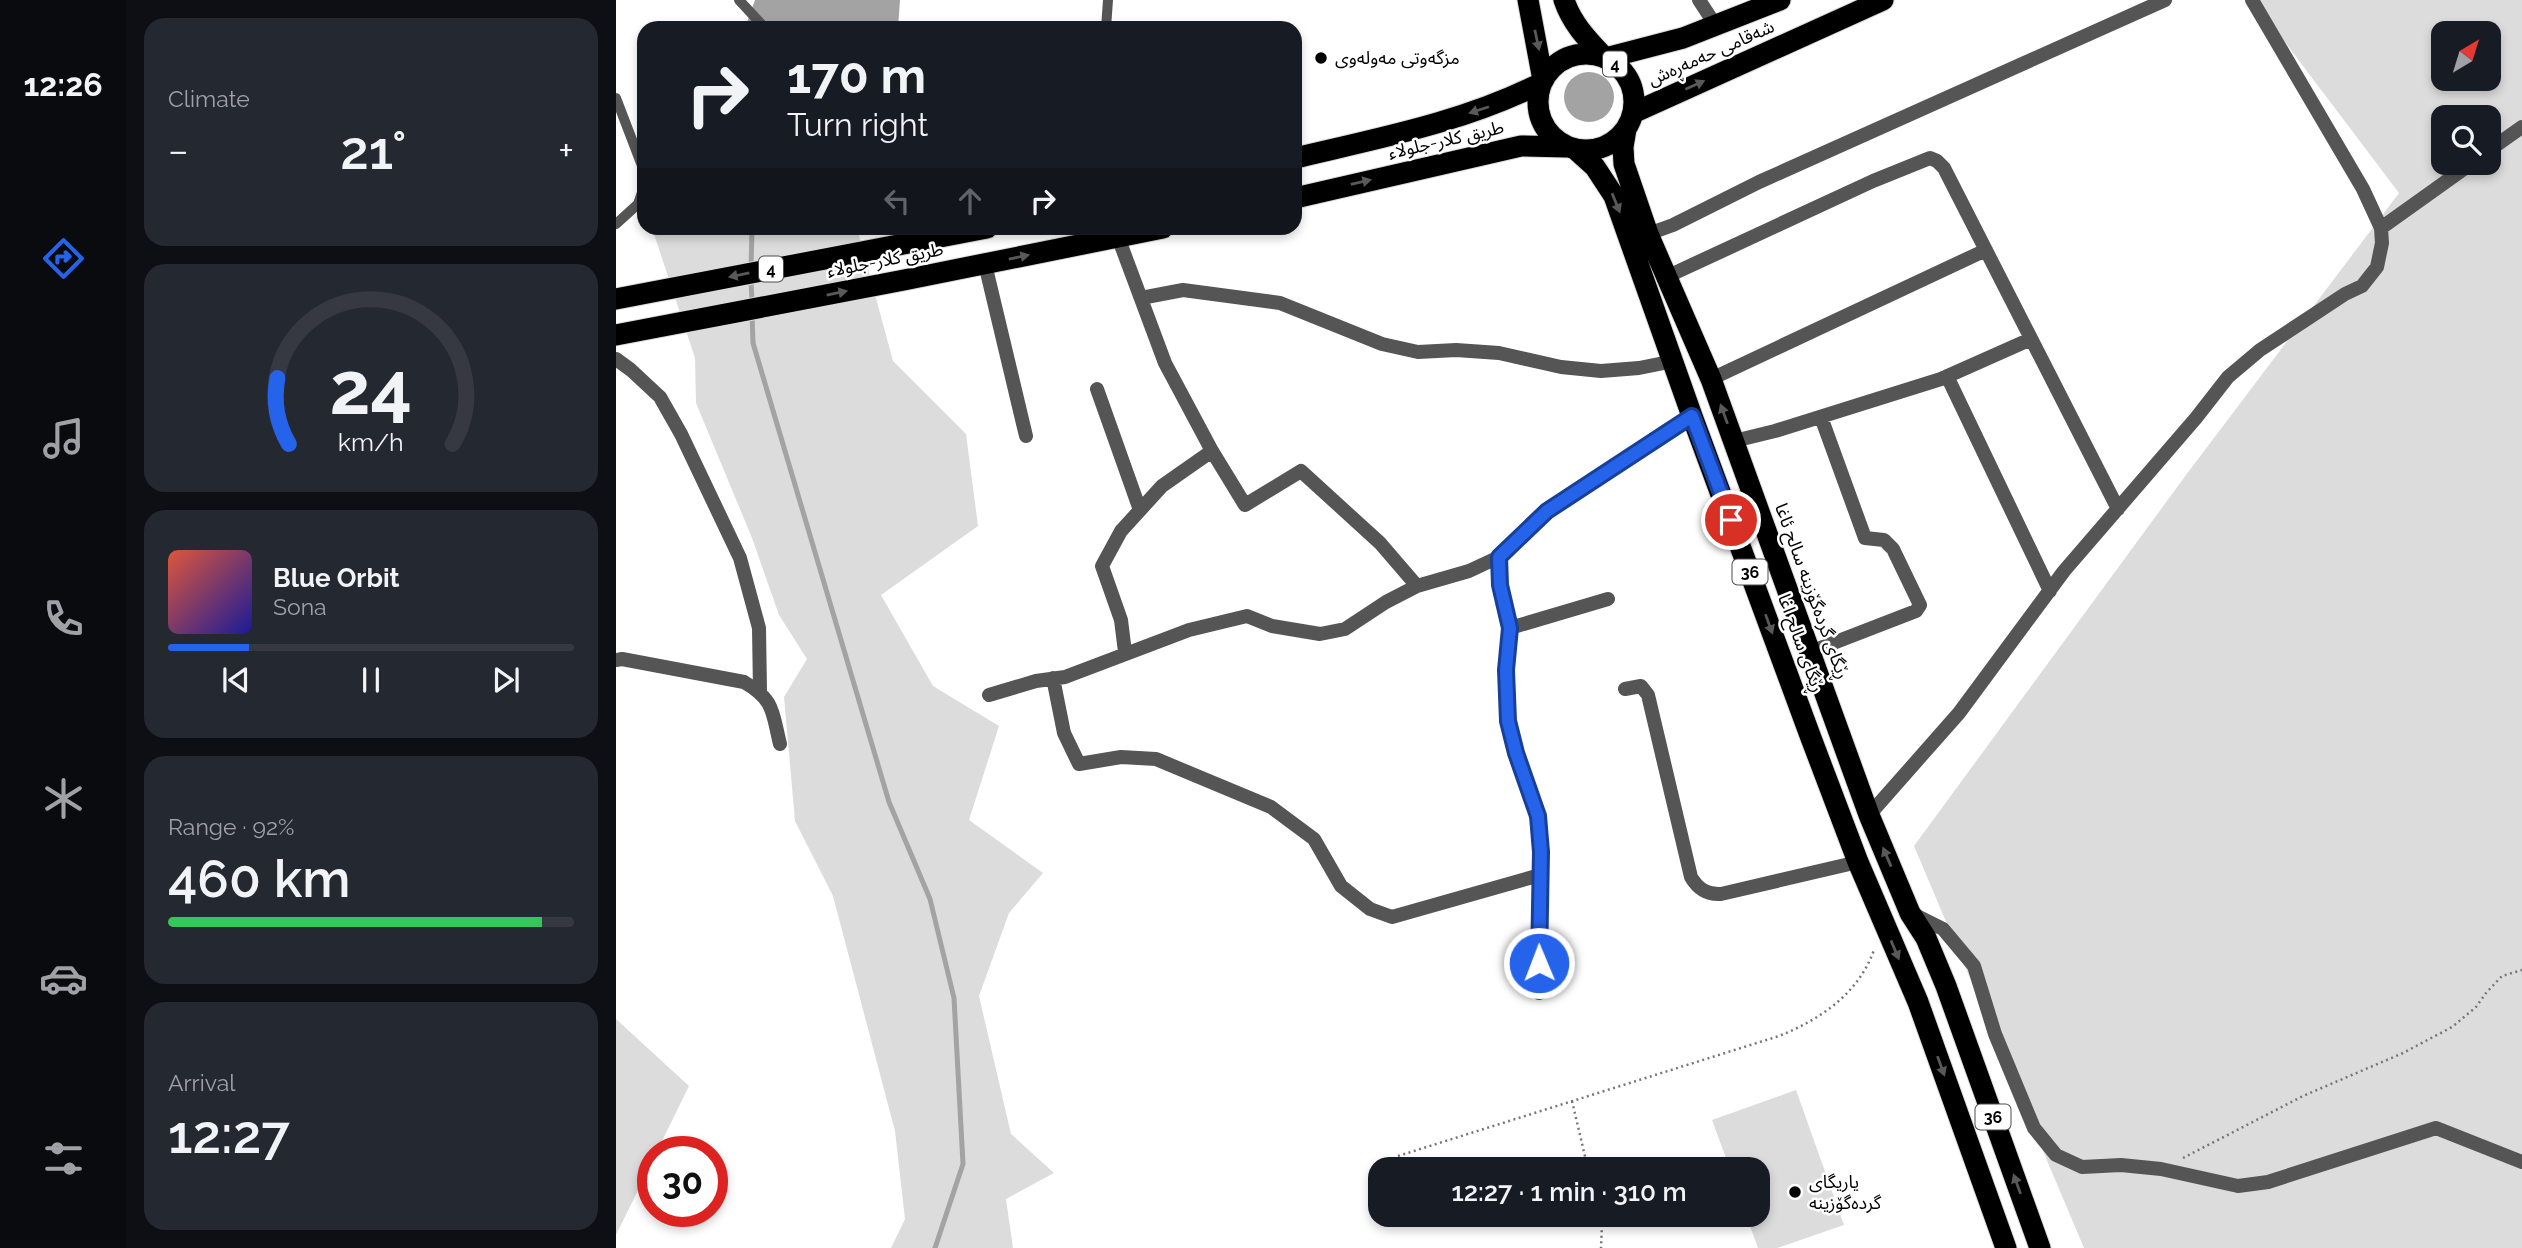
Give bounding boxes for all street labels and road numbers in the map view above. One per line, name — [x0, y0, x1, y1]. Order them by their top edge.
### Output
street label: شەقامی حەمەڕەش — [1644, 15, 1779, 94]
road number: 4 — [1603, 52, 1627, 76]
street label: طريق كلار-جلولاء — [1386, 116, 1506, 164]
street label: طريق كلار-جلولاء — [825, 238, 945, 282]
road number: 4 — [759, 256, 783, 282]
street label: ڕێگای گردەگۆزینە سالح ئاغا — [1766, 500, 1854, 683]
road number: 36 — [1732, 559, 1768, 584]
street label: ڕێگای سالح اغا — [1769, 591, 1829, 696]
road number: 36 — [1976, 1105, 2010, 1130]

